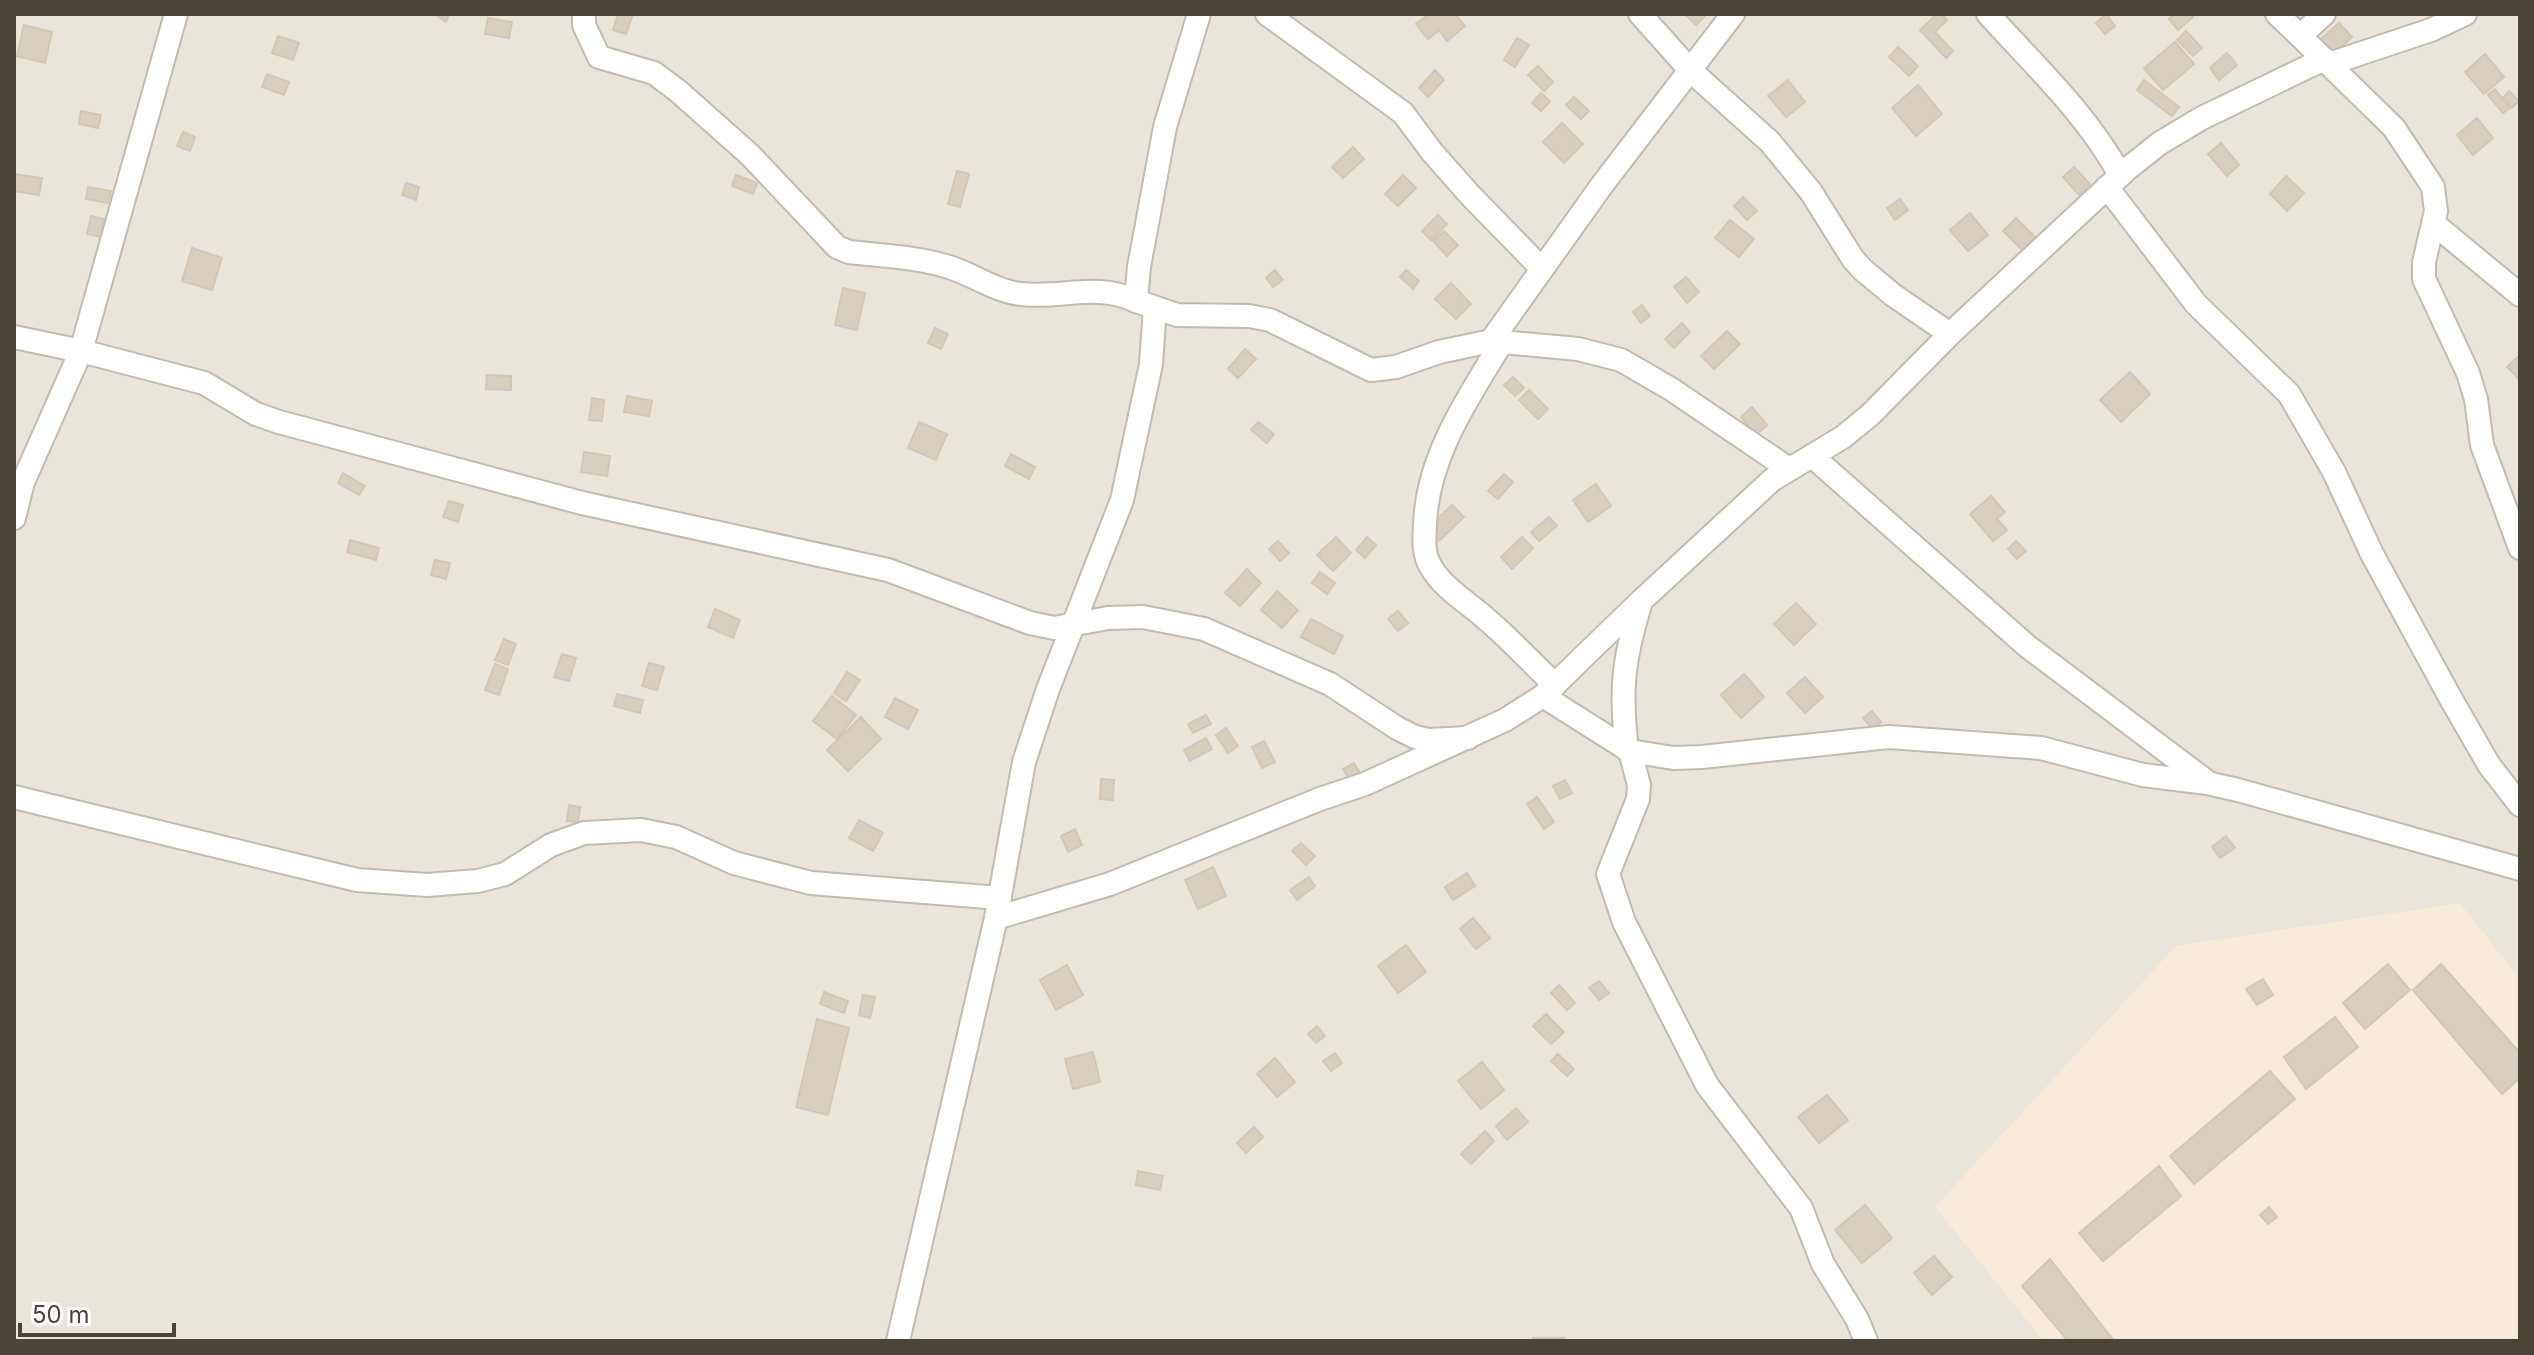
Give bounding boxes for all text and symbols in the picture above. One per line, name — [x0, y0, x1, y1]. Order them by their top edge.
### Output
scale bar — [20, 1287, 174, 1337]
text: 50 m — [32, 1300, 90, 1329]

